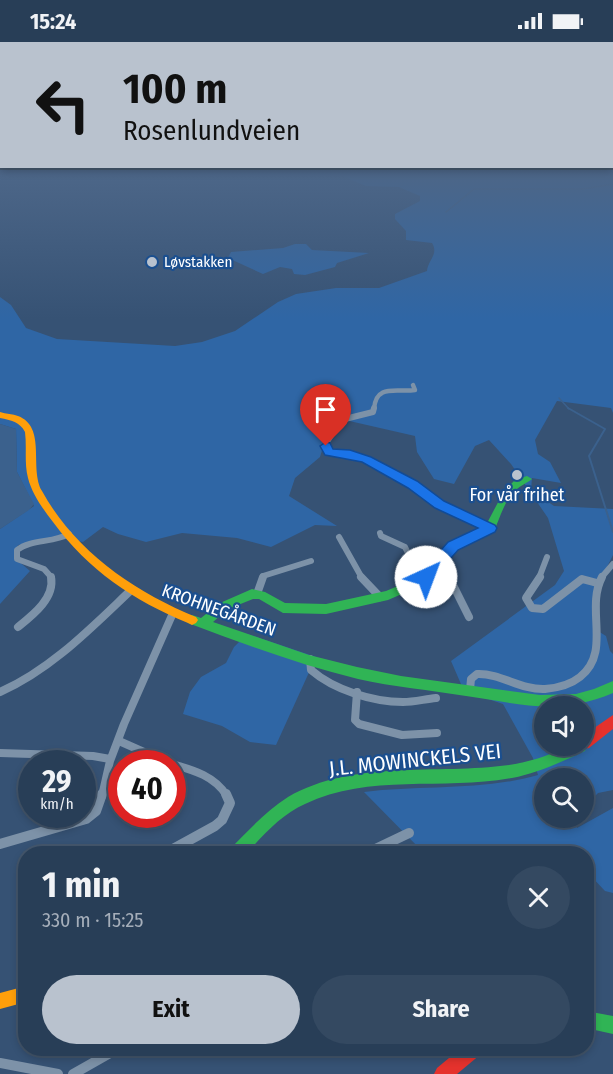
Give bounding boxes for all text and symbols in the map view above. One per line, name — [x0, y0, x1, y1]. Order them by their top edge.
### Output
text: 15:24 — [30, 8, 76, 35]
text: 100 m — [123, 64, 227, 114]
icon: left — [24, 66, 102, 144]
text: Rosenlundveien — [123, 115, 300, 147]
place label: Løvstakken — [164, 253, 232, 271]
marker: Løvstakken — [145, 255, 159, 269]
pin — [300, 384, 351, 446]
icon: arrive — [309, 393, 342, 426]
marker: For vår frihet — [510, 468, 524, 482]
place label: For vår frihet — [470, 484, 565, 506]
position arrow — [394, 545, 458, 609]
street label: KROHNEGÅRDEN — [159, 578, 279, 641]
map controls — [534, 696, 594, 828]
button: sound — [534, 696, 594, 756]
street label: J.L. MOWINCKELS VEI — [328, 738, 502, 782]
speed limit sign: 40 — [108, 750, 186, 828]
text: 29 — [42, 764, 72, 800]
button: search — [534, 768, 594, 828]
text: km/h — [40, 795, 74, 813]
text: 1 min — [42, 863, 120, 907]
button: close — [507, 866, 570, 929]
text: 330 m · 15:25 — [42, 908, 143, 932]
button: Exit — [42, 975, 300, 1044]
button: Share — [312, 975, 570, 1044]

